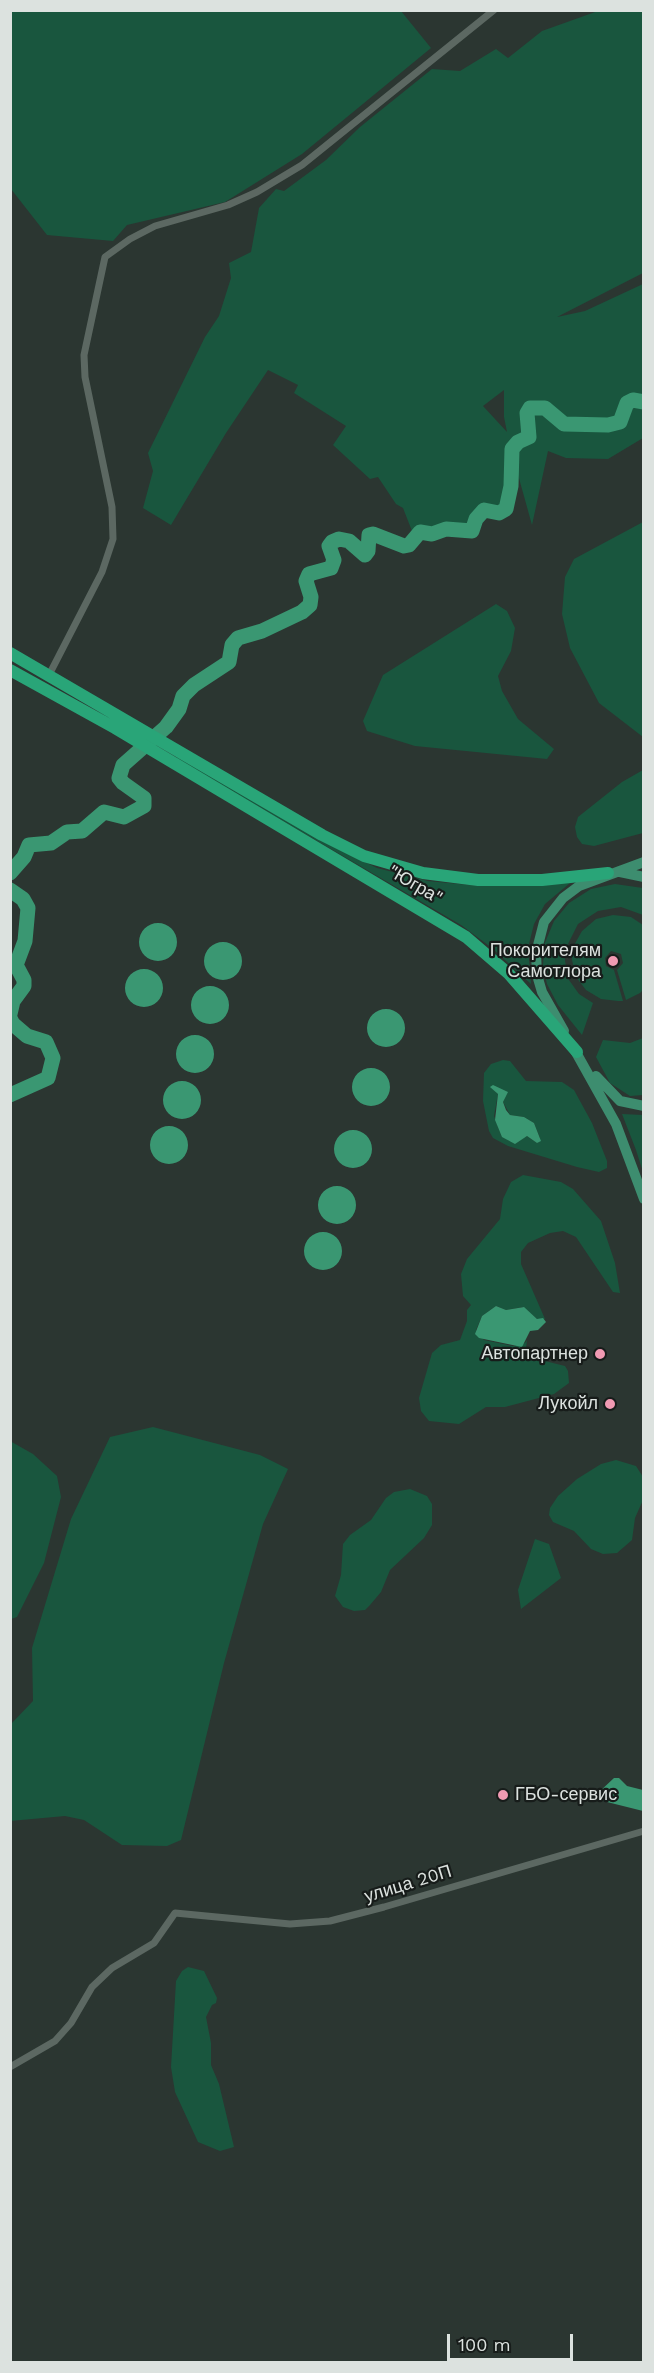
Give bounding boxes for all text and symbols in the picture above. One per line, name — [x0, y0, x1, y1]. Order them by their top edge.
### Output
street label: "Югра" — [384, 861, 446, 909]
place label: Покорителям Самотлора — [490, 940, 601, 982]
marker: Покорителям Самотлора — [606, 954, 620, 968]
place label: Автопартнер — [481, 1343, 588, 1365]
marker: Автопартнер — [593, 1347, 607, 1361]
place label: Лукойл — [538, 1393, 598, 1415]
marker: Лукойл — [603, 1397, 617, 1411]
place label: ГБО-сервис — [515, 1784, 617, 1806]
marker: ГБО-сервис — [496, 1788, 510, 1802]
street label: улица 20П — [362, 1860, 454, 1908]
scale bar — [450, 2322, 576, 2360]
text: 100 m — [458, 2334, 511, 2355]

